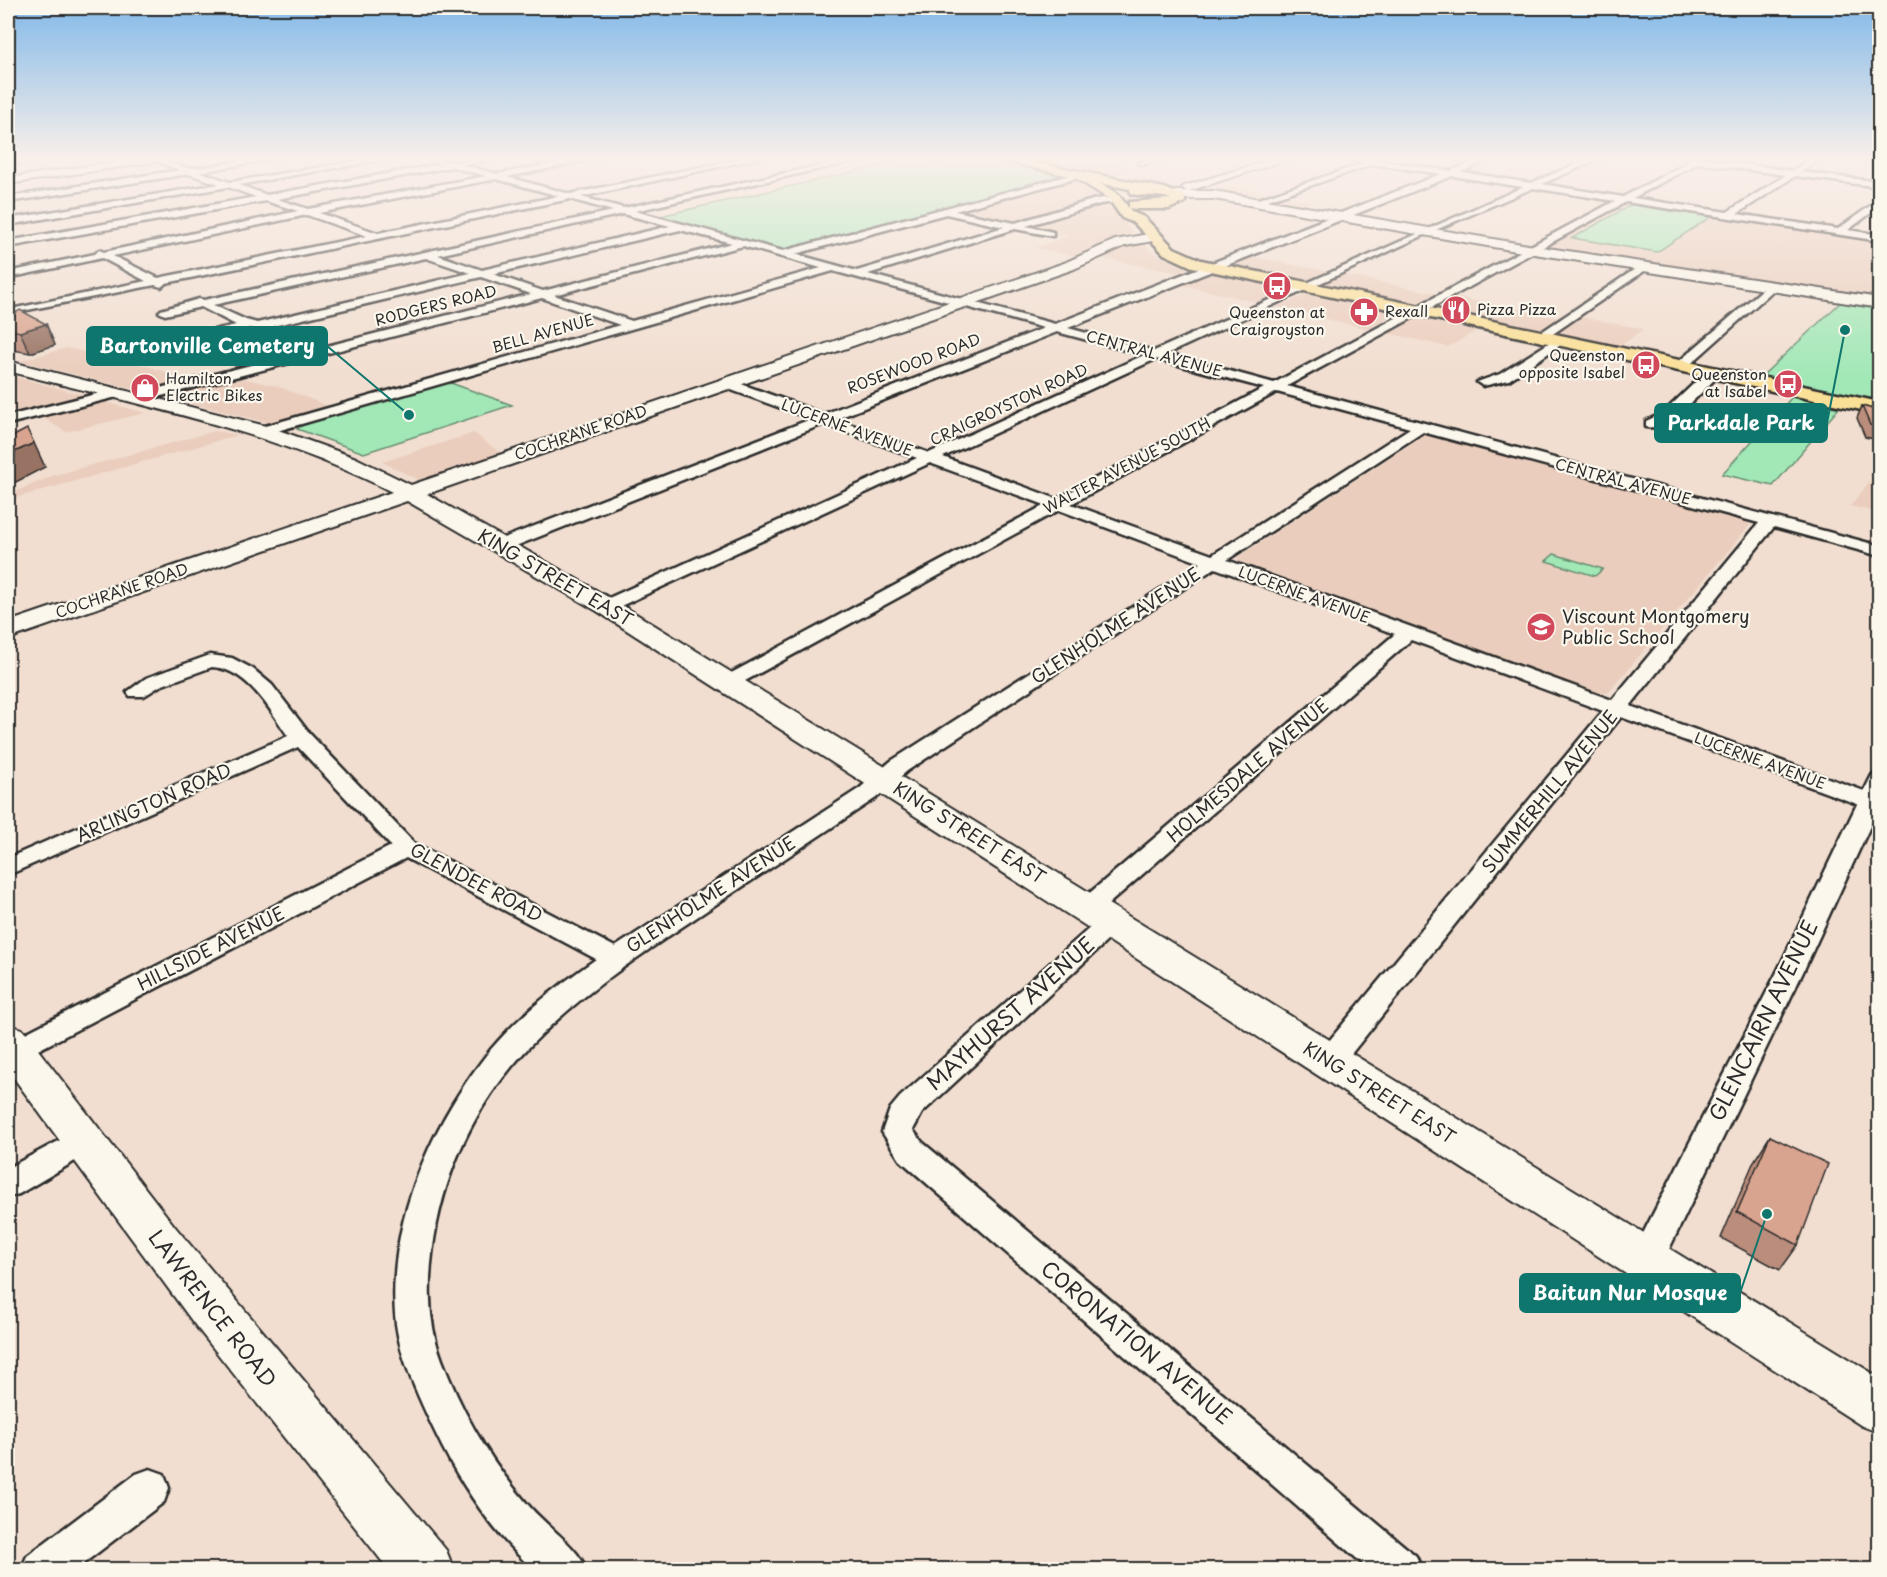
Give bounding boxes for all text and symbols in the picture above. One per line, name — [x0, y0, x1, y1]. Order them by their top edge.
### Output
bus stop icon: Queenston at Craigroyston — [1261, 270, 1293, 302]
street label: RODGERS ROAD — [372, 278, 499, 331]
restaurant icon: Pizza Pizza — [1440, 294, 1472, 326]
pharmacy icon: Rexall — [1348, 296, 1380, 328]
place label: Pizza Pizza — [1477, 297, 1557, 320]
place label: Rexall — [1385, 299, 1428, 322]
place label: Queenston at Craigroyston — [1229, 300, 1325, 340]
street label: BELL AVENUE — [489, 307, 596, 358]
street label: CENTRAL AVENUE — [1084, 323, 1225, 382]
callout: Bartonville Cemetery — [87, 327, 327, 365]
street label: ROSEWOOD ROAD — [843, 327, 984, 399]
text: Bartonville Cemetery — [99, 330, 315, 360]
place label: Queenston opposite Isabel — [1519, 343, 1625, 383]
bus stop icon: Queenston opposite Isabel — [1630, 349, 1662, 381]
street label: CRAIGROYSTON ROAD — [926, 357, 1091, 450]
place label: Queenston at Isabel — [1691, 362, 1767, 402]
place label: Hamilton Electric Bikes — [166, 366, 263, 406]
bus stop icon: Queenston at Isabel — [1772, 368, 1804, 400]
shop icon: Hamilton Electric Bikes — [129, 372, 161, 404]
street label: LUCERNE AVENUE — [779, 392, 916, 461]
street label: COCHRANE ROAD — [511, 398, 650, 465]
callout: Parkdale Park — [1655, 404, 1827, 442]
text: Parkdale Park — [1667, 407, 1815, 437]
street label: WALTER AVENUE SOUTH — [1039, 411, 1214, 519]
street label: CENTRAL AVENUE — [1553, 451, 1694, 510]
street label: KING STREET EAST — [473, 521, 638, 632]
street label: COCHRANE ROAD — [52, 556, 191, 623]
street label: LUCERNE AVENUE — [1236, 559, 1373, 628]
street label: GLENHOLME AVENUE — [1025, 560, 1205, 690]
place label: Viscount Montgomery Public School — [1562, 602, 1749, 650]
school or university icon: Viscount Montgomery Public School — [1525, 611, 1557, 643]
street label: HOLMESDALE AVENUE — [1160, 692, 1334, 848]
street label: SUMMERHILL AVENUE — [1474, 704, 1623, 878]
street label: LUCERNE AVENUE — [1692, 725, 1829, 794]
street label: ARLINGTON ROAD — [72, 755, 235, 848]
street label: KING STREET EAST — [888, 774, 1051, 890]
street label: GLENHOLME AVENUE — [620, 829, 800, 959]
street label: GLENDEE ROAD — [406, 835, 548, 928]
street label: HILLSIDE AVENUE — [132, 899, 289, 997]
street label: GLENCAIRN AVENUE — [1700, 914, 1825, 1126]
street label: MAYHURST AVENUE — [918, 928, 1101, 1097]
street label: KING STREET EAST — [1298, 1034, 1461, 1150]
street label: LAWRENCE ROAD — [142, 1222, 285, 1393]
street label: CORONATION AVENUE — [1035, 1252, 1240, 1431]
callout: Baitun Nur Mosque — [1520, 1274, 1740, 1312]
text: Baitun Nur Mosque — [1532, 1277, 1728, 1307]

